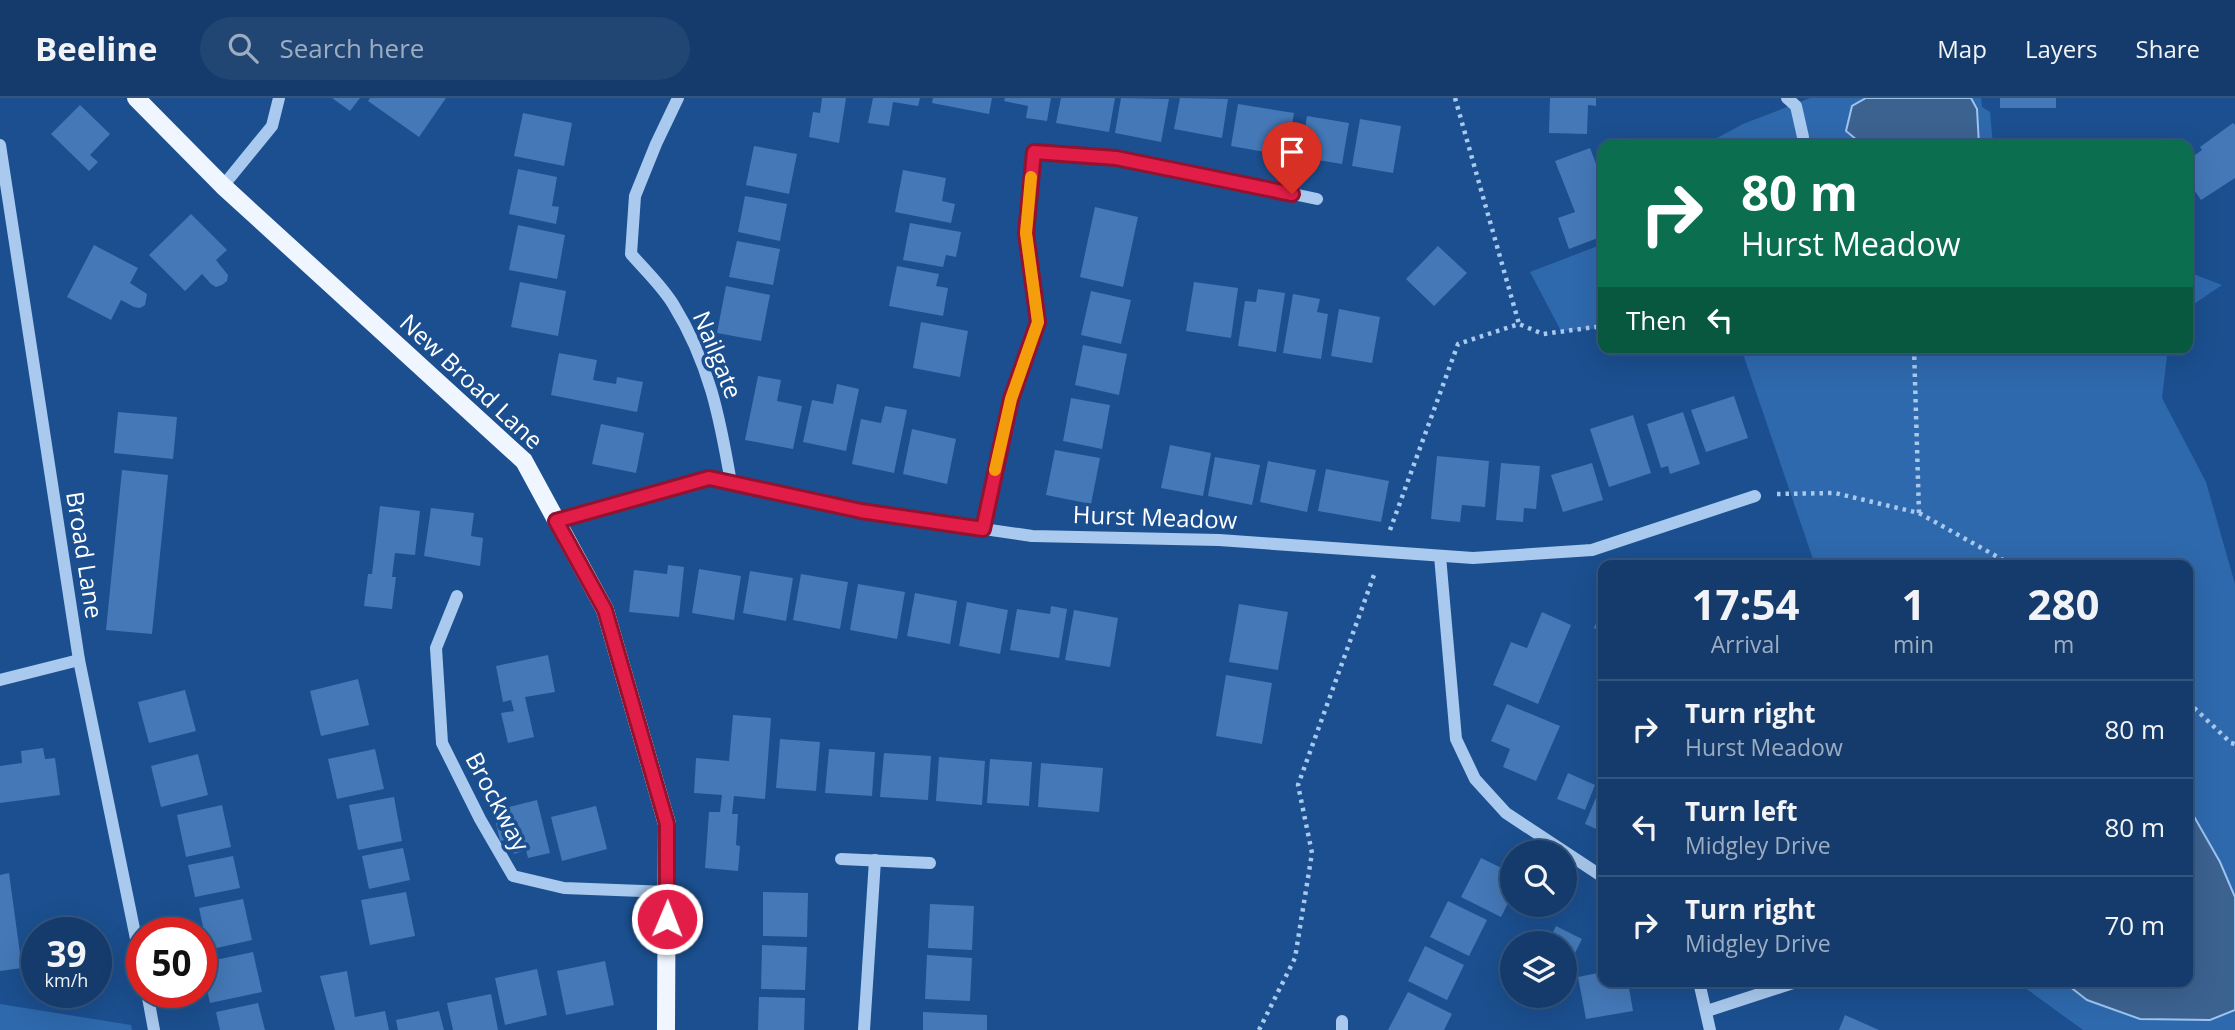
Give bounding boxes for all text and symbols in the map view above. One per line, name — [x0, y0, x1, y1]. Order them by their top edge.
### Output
search box — [200, 17, 690, 80]
text: Beeline — [35, 26, 158, 71]
icon: search — [224, 29, 262, 67]
text: Search here — [280, 30, 424, 66]
text: Map — [1937, 32, 1987, 65]
text: Layers — [2025, 32, 2098, 65]
text: Share — [2136, 32, 2200, 65]
pin — [1262, 122, 1322, 194]
icon: arrive — [1273, 133, 1311, 171]
text: 80 m — [1741, 159, 1858, 225]
icon: right — [1626, 168, 1717, 259]
text: Hurst Meadow — [1741, 222, 1960, 265]
icon: left — [1701, 301, 1739, 339]
text: Then — [1626, 302, 1687, 338]
street label: New Broad Lane — [393, 306, 551, 456]
street label: Nailgate — [686, 306, 751, 403]
street label: Broad Lane — [59, 489, 112, 621]
street label: Hurst Meadow — [1072, 497, 1238, 536]
text: 17:54 — [1691, 575, 1799, 632]
text: 1 — [1901, 575, 1926, 632]
text: 280 — [2028, 575, 2100, 632]
text: Arrival — [1711, 628, 1780, 660]
text: min — [1893, 628, 1934, 660]
text: m — [2053, 628, 2074, 660]
text: Turn right — [1685, 695, 1816, 731]
icon: right — [1626, 710, 1664, 748]
text: 80 m — [2104, 711, 2165, 747]
text: Hurst Meadow — [1685, 731, 1843, 763]
street label: Brockway — [458, 746, 539, 858]
text: Turn left — [1685, 793, 1797, 829]
icon: left — [1626, 808, 1664, 846]
text: 80 m — [2104, 809, 2165, 845]
text: Midgley Drive — [1685, 829, 1831, 861]
map controls — [1500, 840, 1577, 1008]
button: search — [1500, 840, 1577, 917]
position arrow — [630, 882, 704, 956]
text: Turn right — [1685, 891, 1816, 927]
icon: right — [1626, 906, 1664, 944]
text: 70 m — [2104, 907, 2165, 943]
speed limit sign: 50 — [126, 917, 217, 1008]
text: Midgley Drive — [1685, 927, 1831, 959]
text: 39 — [46, 930, 87, 977]
button: layers — [1500, 931, 1577, 1008]
text: km/h — [45, 968, 88, 992]

